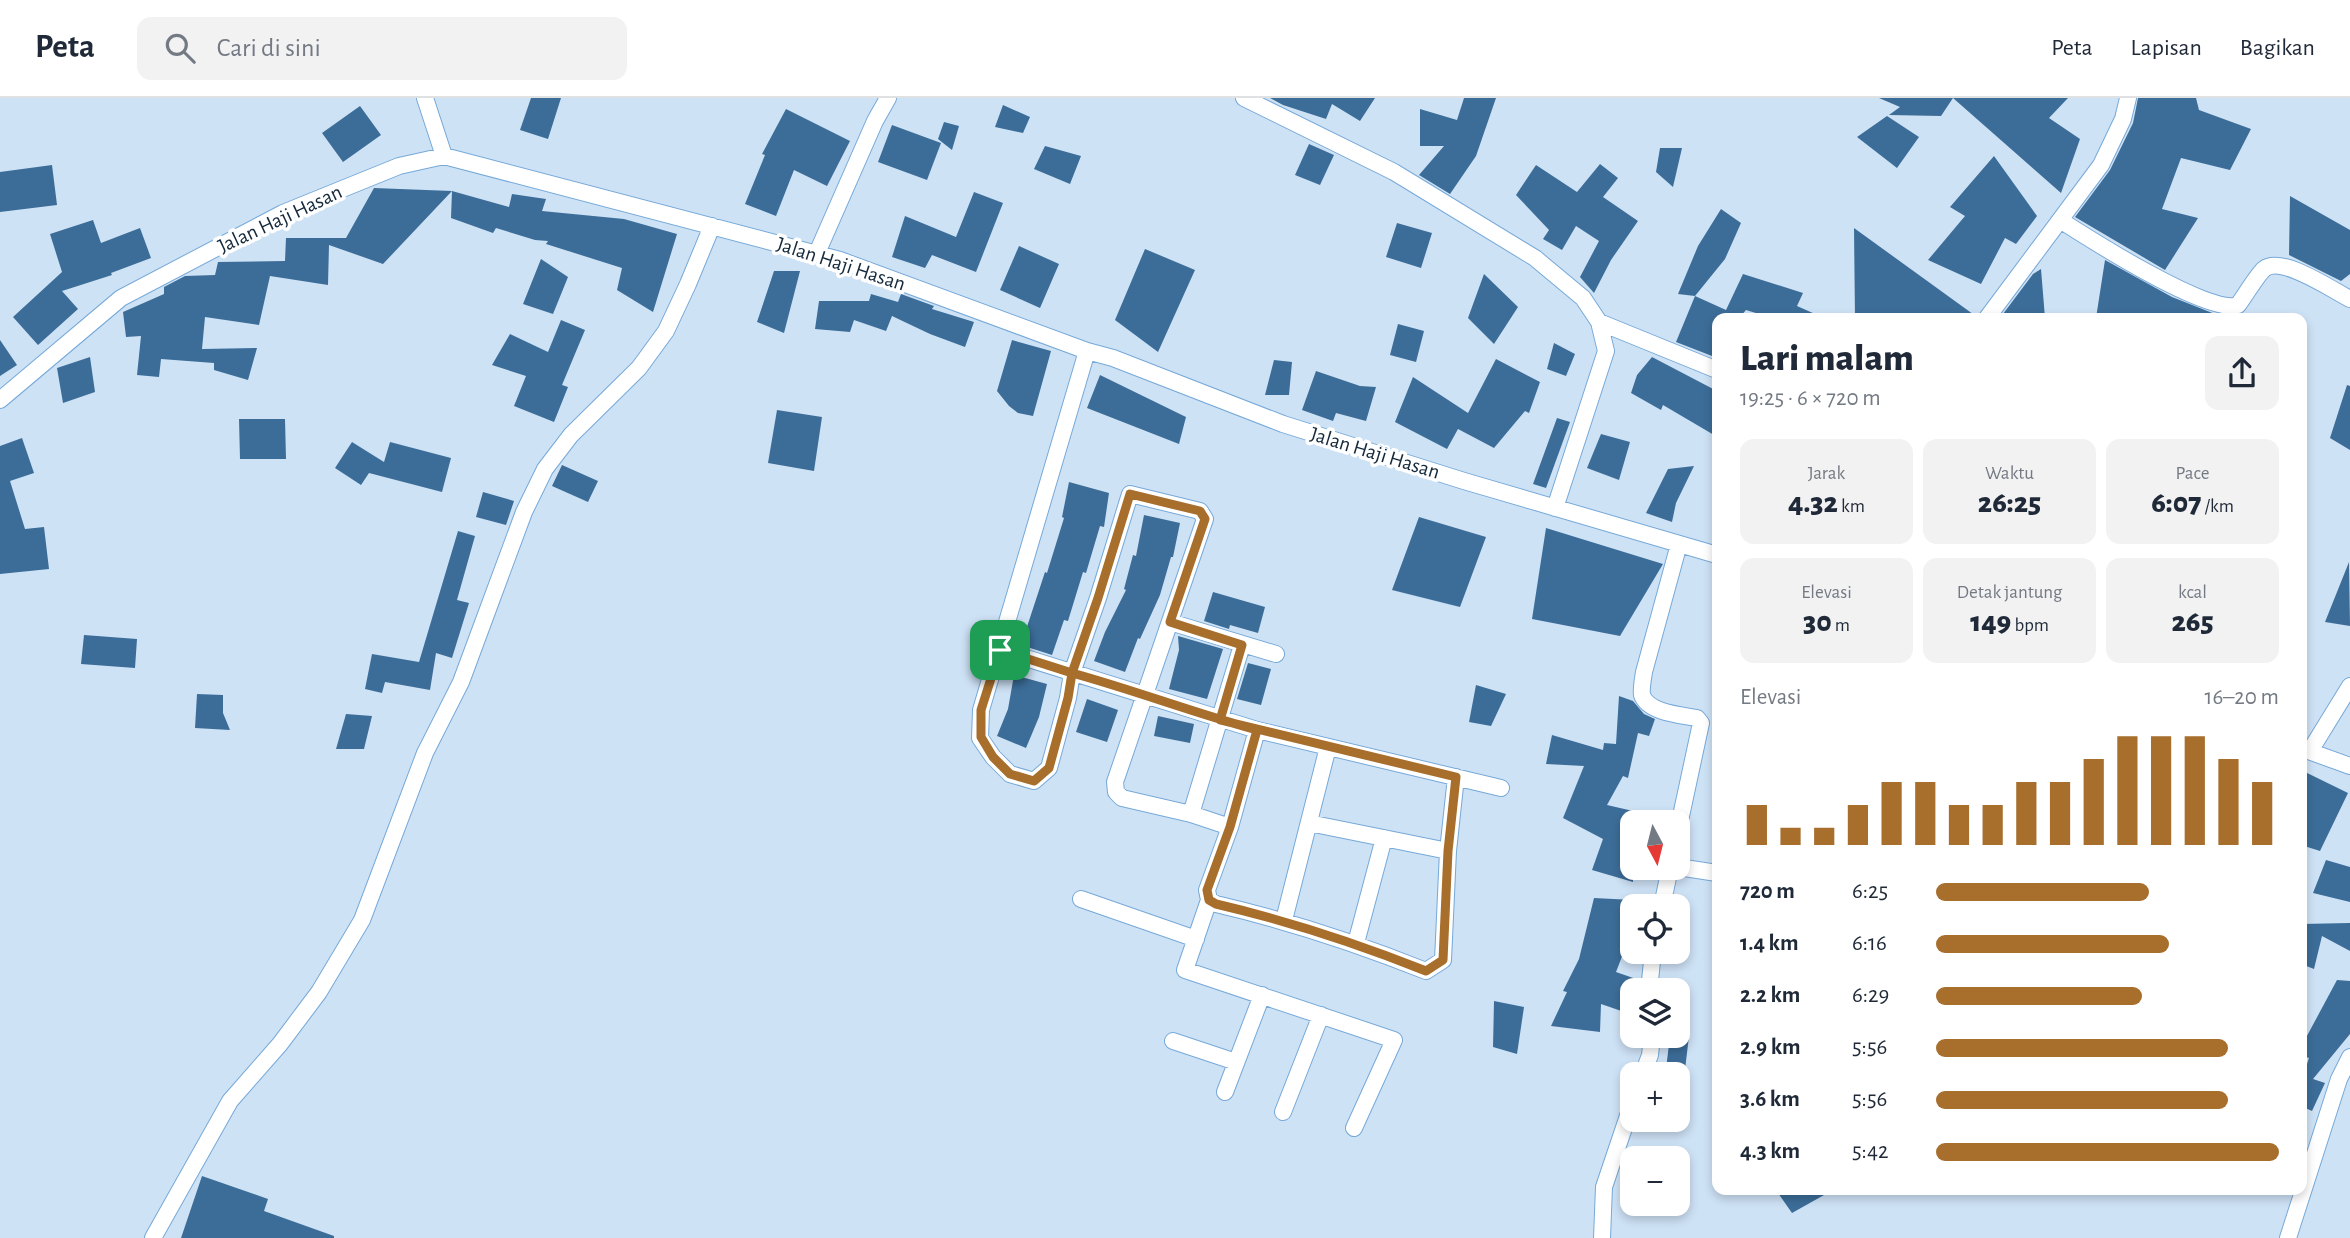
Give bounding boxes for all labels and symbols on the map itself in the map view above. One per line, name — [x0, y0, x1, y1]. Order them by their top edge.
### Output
street label: Jalan Haji Hasan — [215, 181, 345, 257]
street label: Jalan Haji Hasan — [774, 233, 908, 295]
street label: Jalan Haji Hasan — [1308, 423, 1442, 483]
pin — [970, 620, 1030, 680]
north arrow — [1620, 810, 1690, 880]

